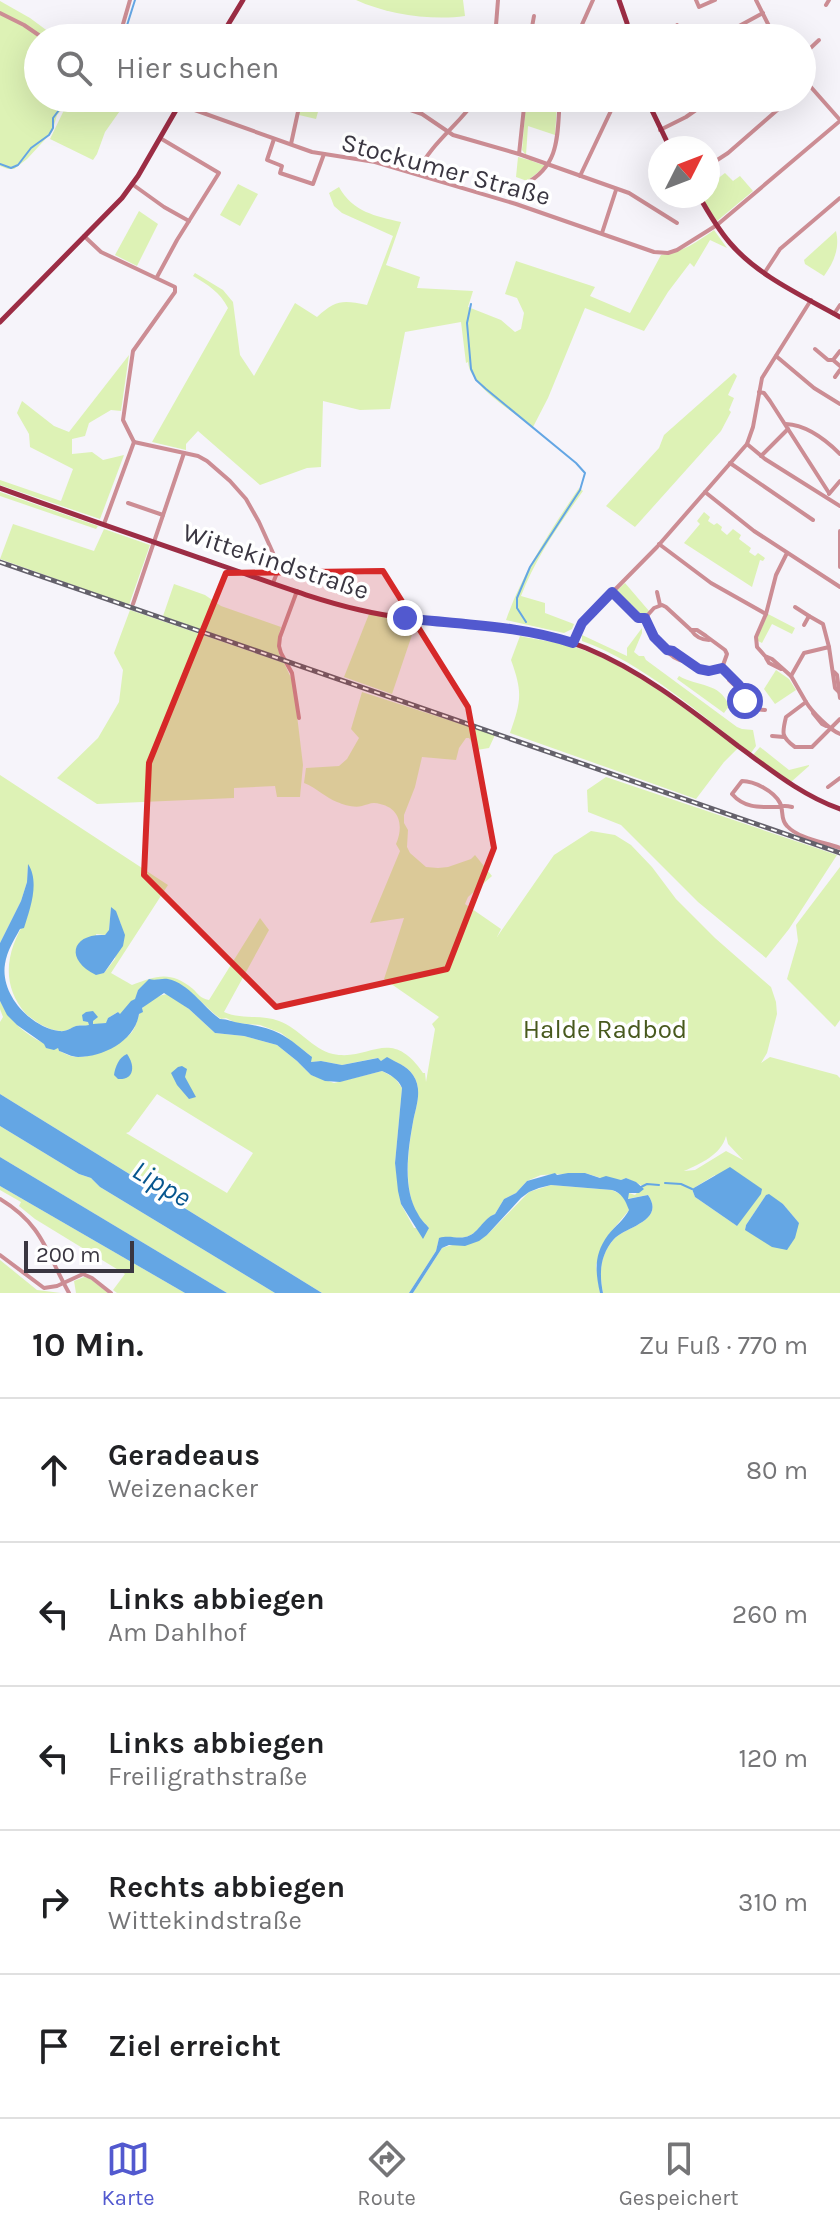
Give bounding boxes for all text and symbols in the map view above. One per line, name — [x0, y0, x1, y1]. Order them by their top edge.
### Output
search box — [24, 24, 816, 112]
icon: search — [52, 46, 96, 90]
text: Hier suchen — [116, 50, 279, 86]
street label: Stockumer Straße — [338, 127, 554, 212]
north arrow — [648, 136, 720, 208]
street label: Wittekindstraße — [179, 517, 373, 606]
route end — [387, 600, 423, 636]
route start — [727, 683, 763, 719]
park label: Halde Radbod — [523, 1014, 687, 1045]
water label: Lippe — [127, 1153, 197, 1214]
scale bar — [24, 1237, 134, 1273]
text: 200 m — [36, 1242, 101, 1268]
text: 10 Min. — [32, 1325, 144, 1365]
text: Zu Fuß · 770 m — [639, 1330, 808, 1361]
text: Geradeaus — [108, 1437, 260, 1473]
icon: ahead — [32, 1448, 76, 1492]
text: 80 m — [746, 1455, 808, 1486]
text: Weizenacker — [108, 1473, 258, 1504]
text: Links abbiegen — [108, 1581, 325, 1617]
icon: left — [32, 1592, 76, 1636]
text: 260 m — [732, 1599, 808, 1630]
text: Am Dahlhof — [108, 1617, 247, 1648]
text: Links abbiegen — [108, 1725, 325, 1761]
icon: left — [32, 1736, 76, 1780]
text: 120 m — [738, 1743, 808, 1774]
text: Freiligrathstraße — [108, 1761, 307, 1792]
text: Rechts abbiegen — [108, 1869, 345, 1905]
icon: right — [32, 1880, 76, 1924]
text: 310 m — [738, 1887, 808, 1918]
text: Wittekindstraße — [108, 1905, 302, 1936]
icon: arrive — [32, 2024, 76, 2068]
text: Ziel erreicht — [108, 2028, 281, 2064]
tab: Karte — [101, 2137, 154, 2211]
tab: Route — [357, 2137, 416, 2211]
tab: Gespeichert — [619, 2137, 739, 2211]

